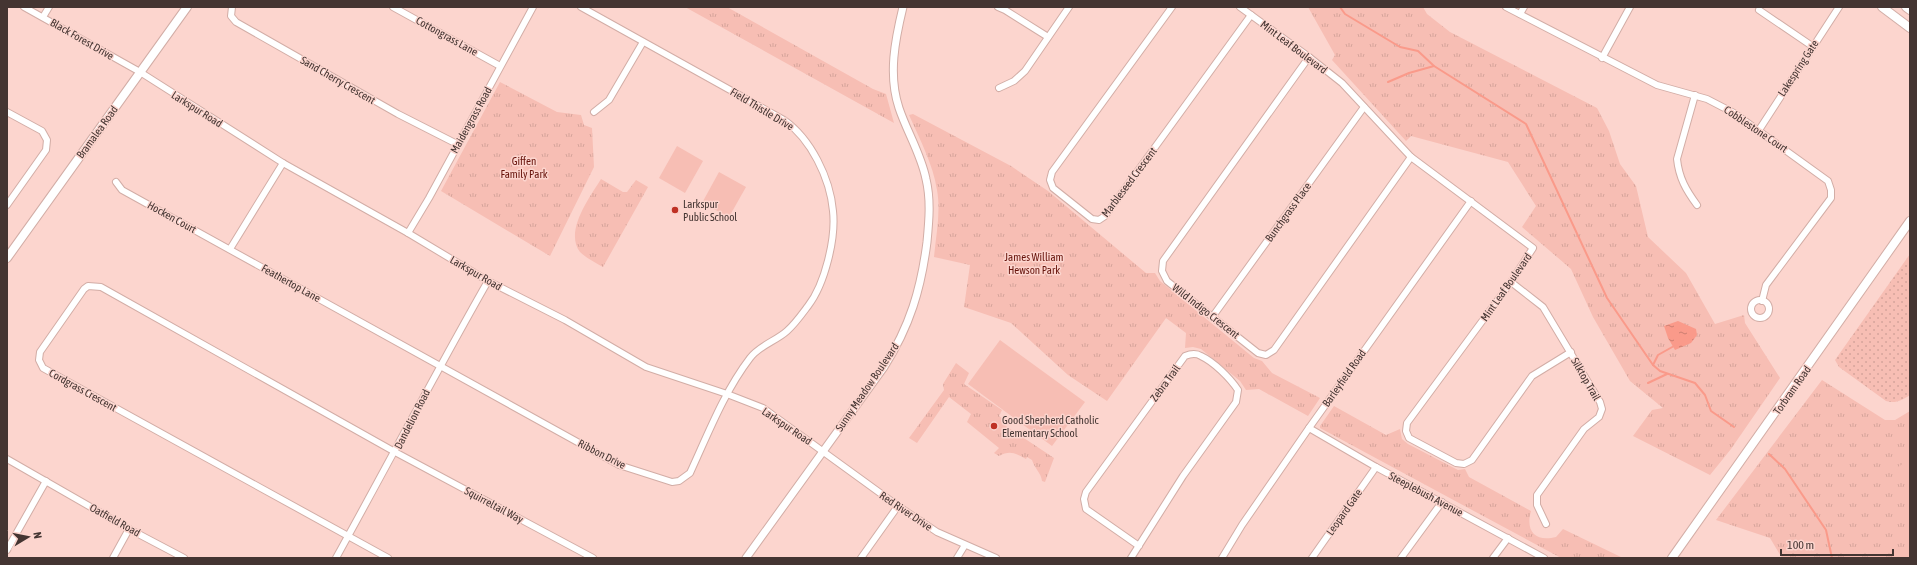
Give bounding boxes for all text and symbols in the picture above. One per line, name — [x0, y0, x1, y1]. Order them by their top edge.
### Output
street label: Cottongrass Lane — [414, 14, 480, 58]
street label: Black Forest Drive — [48, 16, 116, 62]
street label: Mint Leaf Boulevard — [1258, 18, 1330, 76]
street label: Lakespring Gate — [1775, 38, 1821, 98]
street label: Sand Cherry Crescent — [299, 54, 377, 106]
street label: Maidengrass Road — [448, 85, 494, 155]
street label: Field Thistle Drive — [728, 85, 796, 133]
street label: Larkspur Road — [169, 89, 225, 129]
street label: Bramalea Road — [74, 103, 120, 161]
street label: Cobblestone Court — [1722, 103, 1790, 155]
street label: Marbleseed Crescent — [1099, 145, 1159, 219]
park label: Giffen Family Park — [501, 155, 548, 180]
street label: Bunchgrass Place — [1263, 180, 1313, 244]
place label: Larkspur Public School — [683, 198, 737, 223]
street label: Hocken Court — [146, 199, 198, 235]
marker: Larkspur Public School — [670, 205, 680, 215]
park label: James William Hewson Park — [1005, 251, 1063, 276]
street label: Mint Leaf Boulevard — [1478, 251, 1534, 323]
street label: Larkspur Road — [448, 253, 504, 293]
street label: Feathertop Lane — [259, 262, 323, 304]
street label: Wild Indigo Crescent — [1170, 281, 1242, 341]
street label: Sunny Meadow Boulevard — [833, 341, 901, 433]
street label: Barleyfield Road — [1320, 347, 1368, 409]
street label: Silktop Trail — [1569, 355, 1603, 403]
street label: Zebra Trail — [1148, 362, 1182, 404]
street label: Torbram Road — [1771, 363, 1813, 417]
street label: Cordgrass Crescent — [47, 366, 119, 414]
street label: Dandelion Road — [392, 387, 432, 451]
street label: Larkspur Road — [760, 405, 814, 447]
place label: Good Shepherd Catholic Elementary School — [1002, 414, 1100, 439]
marker: Good Shepherd Catholic Elementary School — [989, 421, 999, 431]
street label: Ribbon Drive — [576, 437, 628, 471]
street label: Steeplebush Avenue — [1387, 469, 1465, 519]
street label: Squirreltail Way — [463, 485, 526, 526]
street label: Leopard Gate — [1324, 487, 1364, 537]
street label: Red River Drive — [877, 489, 935, 533]
street label: Oatfield Road — [88, 501, 142, 539]
north arrow — [8, 517, 48, 557]
text: N — [31, 531, 44, 540]
scale bar — [1781, 531, 1893, 557]
text: 100 m — [1787, 538, 1814, 552]

